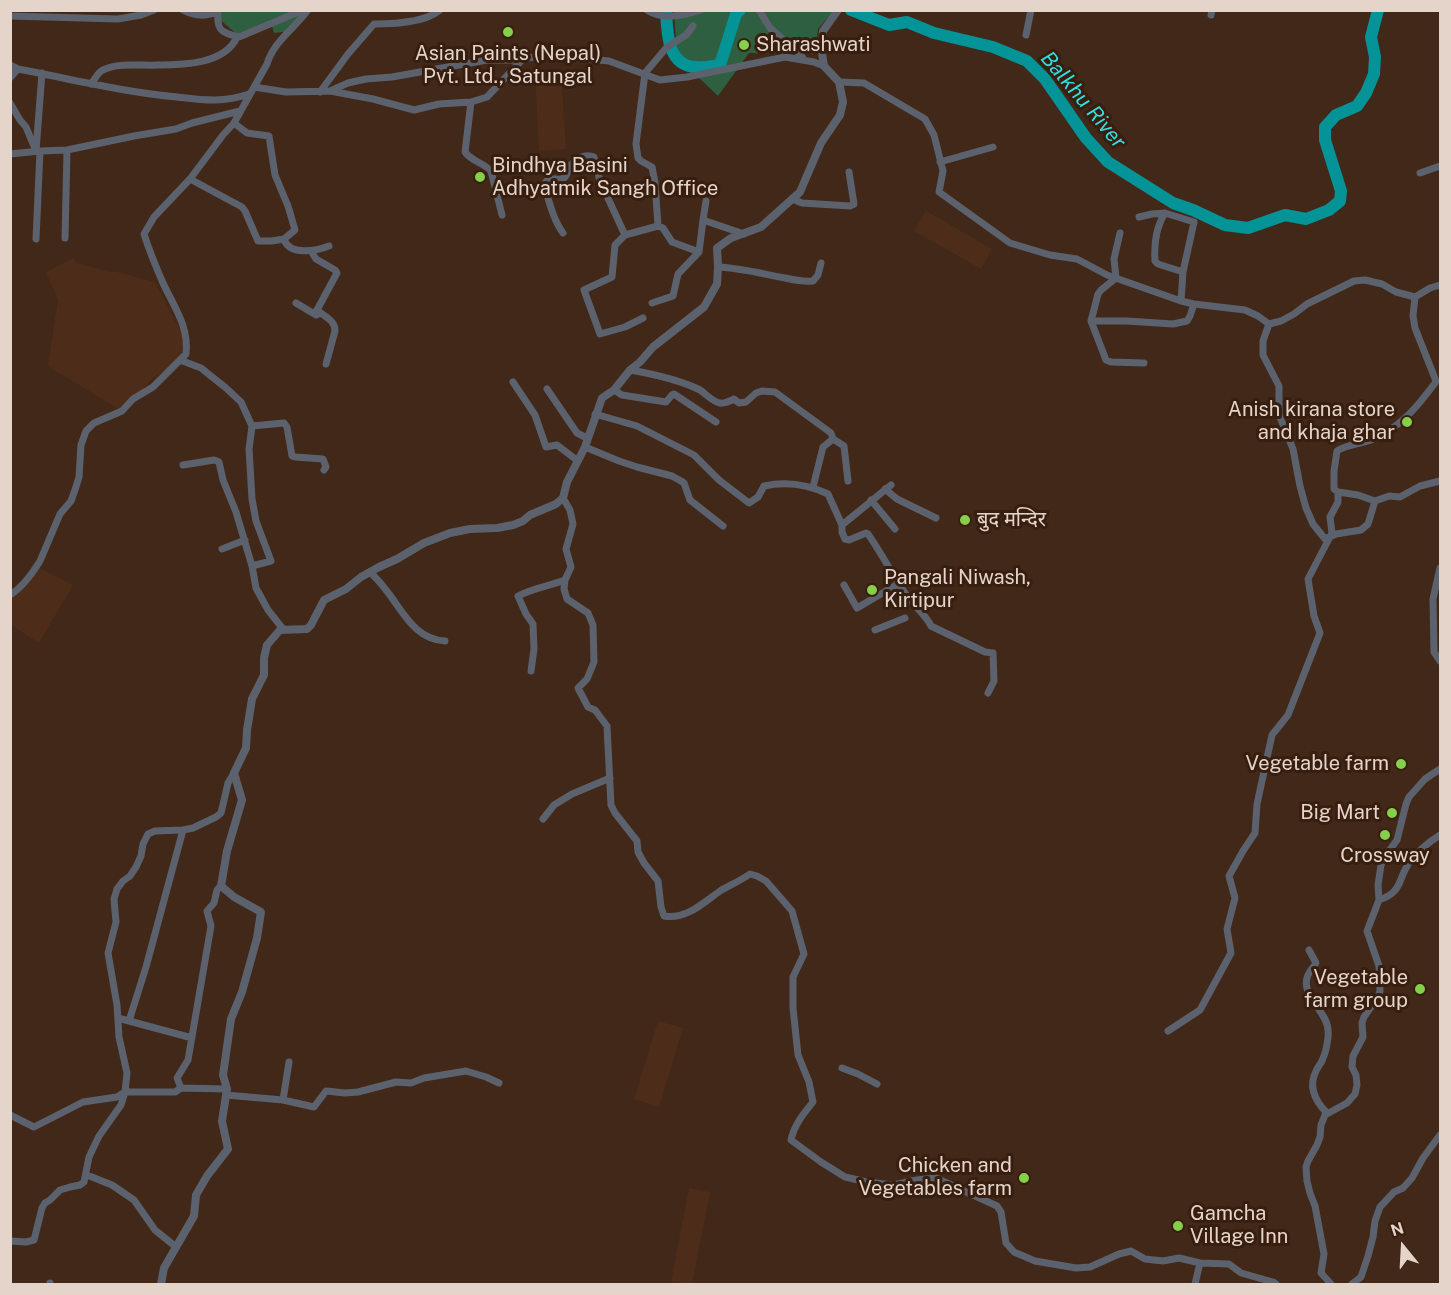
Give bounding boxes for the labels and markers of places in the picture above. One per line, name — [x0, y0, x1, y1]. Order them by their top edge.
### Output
marker: Asian Paints (Nepal) Pvt. Ltd., Satungal — [501, 25, 515, 39]
place label: Sharashwati — [756, 33, 870, 57]
marker: Sharashwati — [737, 38, 751, 52]
place label: Asian Paints (Nepal) Pvt. Ltd., Satungal — [415, 42, 601, 89]
place label: Bindhya Basini Adhyatmik Sangh Office — [492, 154, 718, 201]
marker: Bindhya Basini Adhyatmik Sangh Office — [473, 170, 487, 184]
place label: Anish kirana store and khaja ghar — [1228, 398, 1395, 445]
marker: Anish kirana store and khaja ghar — [1400, 415, 1414, 429]
place label: बुद मन्दिर — [977, 508, 1046, 532]
marker: बुद मन्दिर — [958, 513, 972, 527]
place label: Pangali Niwash, Kirtipur — [884, 566, 1031, 613]
marker: Pangali Niwash, Kirtipur — [865, 583, 879, 597]
place label: Vegetable farm — [1246, 752, 1389, 776]
marker: Vegetable farm — [1394, 757, 1408, 771]
place label: Big Mart — [1300, 801, 1380, 825]
marker: Big Mart — [1385, 806, 1399, 820]
marker: Crossway — [1378, 828, 1392, 842]
place label: Crossway — [1340, 844, 1430, 868]
place label: Vegetable farm group — [1304, 966, 1408, 1013]
marker: Vegetable farm group — [1413, 982, 1427, 996]
place label: Chicken and Vegetables farm — [859, 1154, 1012, 1201]
marker: Chicken and Vegetables farm — [1017, 1171, 1031, 1185]
place label: Gamcha Village Inn — [1190, 1202, 1288, 1249]
marker: Gamcha Village Inn — [1171, 1219, 1185, 1233]

